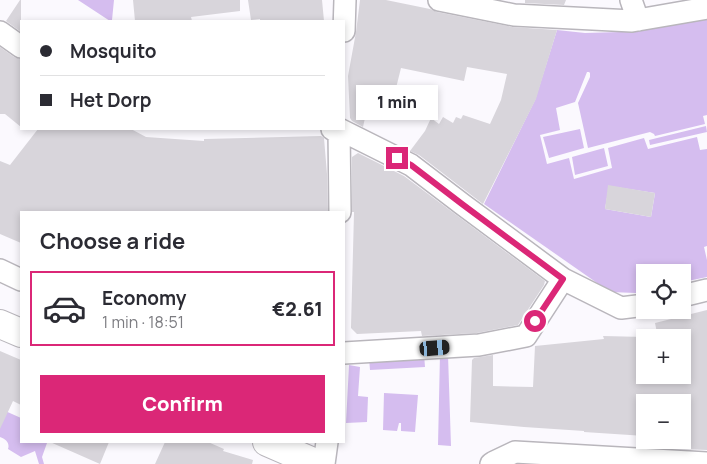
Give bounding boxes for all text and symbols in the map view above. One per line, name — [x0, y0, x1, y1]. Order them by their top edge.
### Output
text: Mosquito — [70, 38, 156, 64]
callout: 1 min — [356, 86, 438, 120]
text: Het Dorp — [70, 87, 152, 113]
text: 1 min — [377, 91, 417, 113]
route end — [386, 147, 408, 169]
text: Choose a ride — [40, 226, 185, 256]
map controls — [636, 264, 691, 449]
button: locate — [636, 264, 691, 319]
text: Economy — [102, 285, 186, 311]
icon: car — [42, 286, 87, 331]
text: €2.61 — [272, 296, 323, 322]
route start — [524, 310, 546, 332]
text: 1 min · 18:51 — [102, 311, 184, 333]
button: + — [636, 329, 691, 384]
car — [419, 339, 450, 357]
button: Confirm — [40, 375, 325, 433]
button: − — [636, 394, 691, 449]

